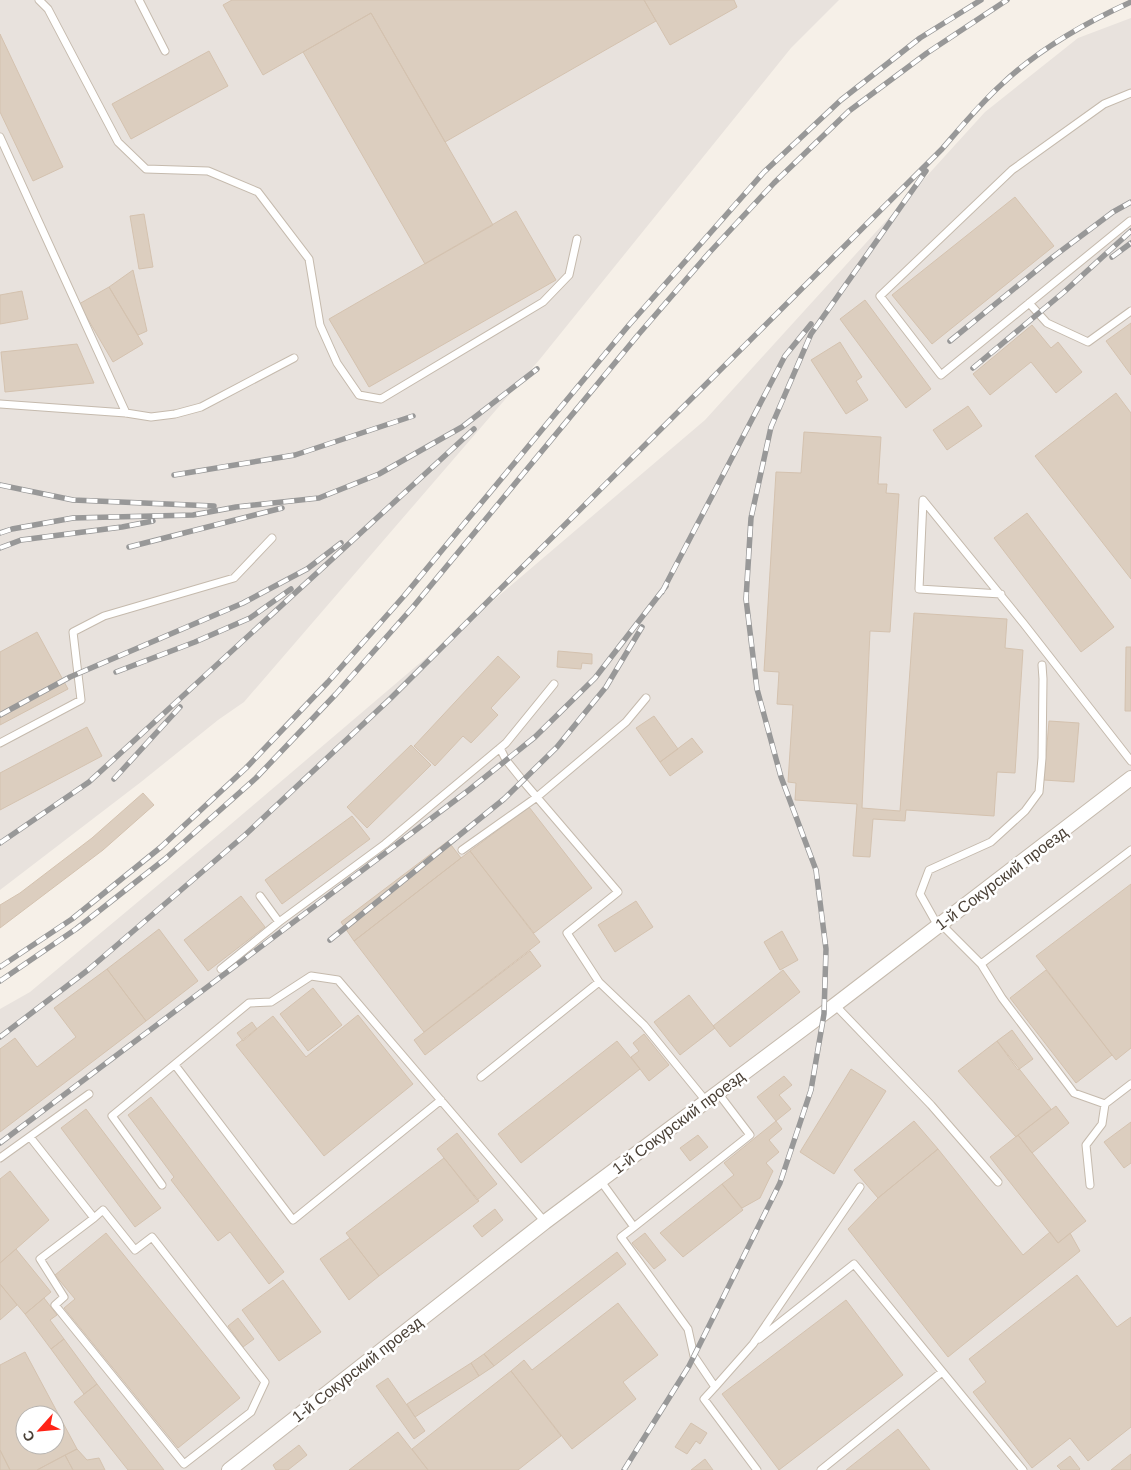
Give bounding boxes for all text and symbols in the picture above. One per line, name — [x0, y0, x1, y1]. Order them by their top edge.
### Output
street label: 1-й Сокурский проезд — [932, 823, 1071, 934]
street label: 1-й Сокурский проезд — [609, 1067, 748, 1178]
street label: 1-й Сокурский проезд — [289, 1313, 426, 1426]
north arrow — [15, 1405, 65, 1455]
text: С — [19, 1428, 38, 1444]

